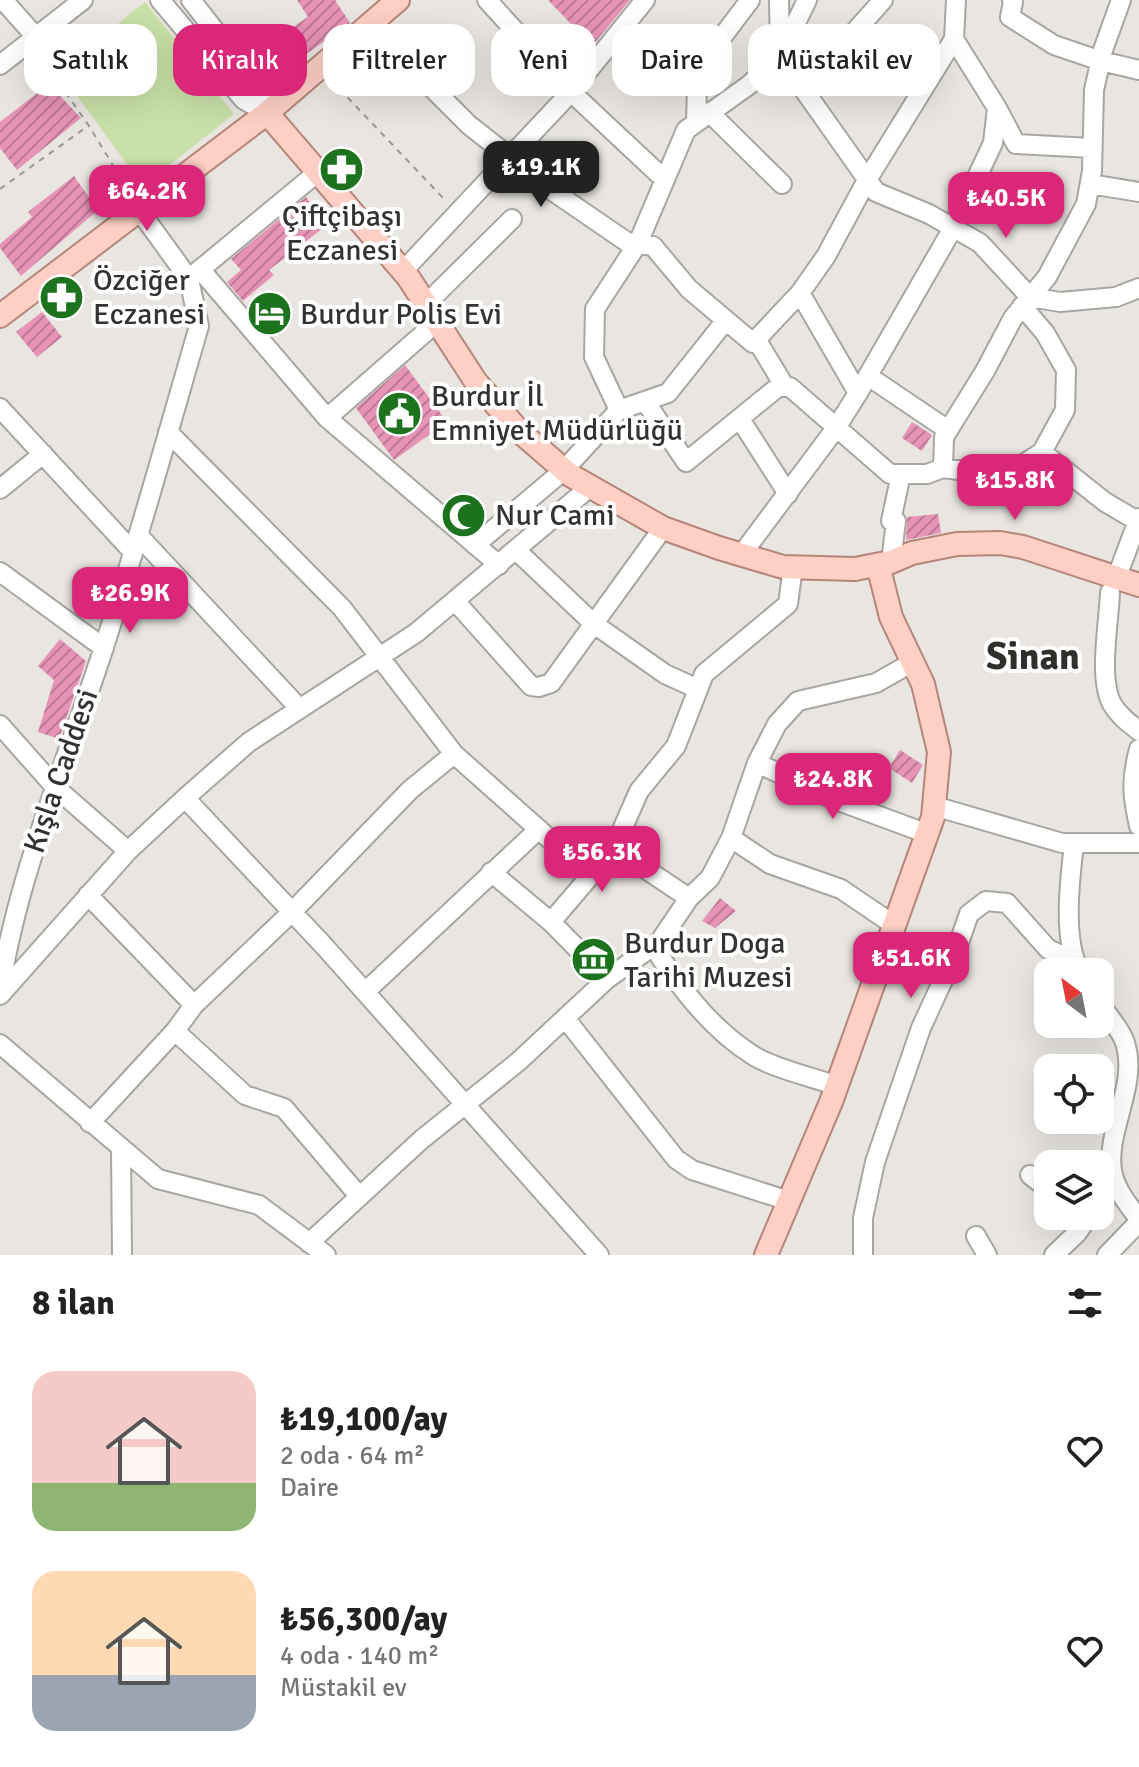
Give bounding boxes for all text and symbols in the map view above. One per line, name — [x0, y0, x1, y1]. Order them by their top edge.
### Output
chip: Satılık — [24, 24, 157, 96]
chip: Kiralık — [173, 24, 307, 96]
chip: Filtreler — [323, 24, 475, 96]
chip: Yeni — [491, 24, 596, 96]
chip: Daire — [612, 24, 732, 96]
chip: Müstakil ev — [748, 24, 940, 96]
pin: ₺19.1K — [476, 141, 606, 209]
pharmacy icon: Çiftçibaşı Eczanesi — [318, 146, 366, 194]
text: ₺19.1K — [501, 151, 581, 183]
pin: ₺64.2K — [82, 165, 212, 233]
pin: ₺40.5K — [941, 172, 1071, 240]
text: ₺64.2K — [107, 175, 187, 207]
text: ₺40.5K — [966, 182, 1046, 214]
place label: Çiftçibaşı Eczanesi — [282, 198, 402, 269]
place label: Özciğer Eczanesi — [93, 262, 205, 333]
pharmacy icon: Özciğer Eczanesi — [38, 273, 86, 321]
hotel icon: Burdur Polis Evi — [245, 290, 293, 338]
place label: Burdur Polis Evi — [300, 296, 502, 333]
place label: Burdur İl Emniyet Müdürlüğü — [431, 378, 683, 449]
public building icon: Burdur İl Emniyet Müdürlüğü — [376, 389, 424, 437]
pin: ₺15.8K — [950, 454, 1080, 522]
text: ₺15.8K — [975, 464, 1055, 496]
mosque icon: Nur Cami — [440, 491, 488, 539]
place label: Nur Cami — [495, 497, 615, 534]
pin: ₺26.9K — [65, 567, 195, 635]
text: ₺26.9K — [90, 577, 170, 609]
district label: Sinan — [986, 633, 1080, 680]
street label: Kışla Caddesi — [16, 684, 106, 858]
pin: ₺24.8K — [768, 753, 898, 821]
text: ₺24.8K — [793, 763, 873, 795]
pin: ₺56.3K — [537, 826, 667, 894]
text: ₺56.3K — [562, 836, 642, 868]
place label: Burdur Doga Tarihi Muzesi — [624, 925, 792, 996]
pin: ₺51.6K — [846, 932, 976, 1000]
museum icon: Burdur Doga Tarihi Muzesi — [569, 936, 617, 984]
text: ₺51.6K — [871, 942, 951, 974]
north arrow — [1034, 958, 1114, 1038]
map controls — [1034, 958, 1114, 1230]
button: locate — [1034, 1054, 1114, 1134]
button: layers — [1034, 1150, 1114, 1230]
icon: filters — [1063, 1281, 1107, 1325]
text: 8 ilan — [32, 1282, 115, 1324]
text: ₺19,100/ay — [280, 1398, 447, 1440]
icon: home — [96, 1403, 192, 1499]
icon: heart — [1063, 1429, 1107, 1473]
text: 2 oda · 64 m² — [280, 1440, 425, 1472]
text: Daire — [280, 1472, 339, 1504]
text: ₺56,300/ay — [280, 1598, 447, 1640]
icon: home — [96, 1603, 192, 1699]
icon: heart — [1063, 1629, 1107, 1673]
text: 4 oda · 140 m² — [280, 1640, 439, 1672]
text: Müstakil ev — [280, 1672, 407, 1704]

